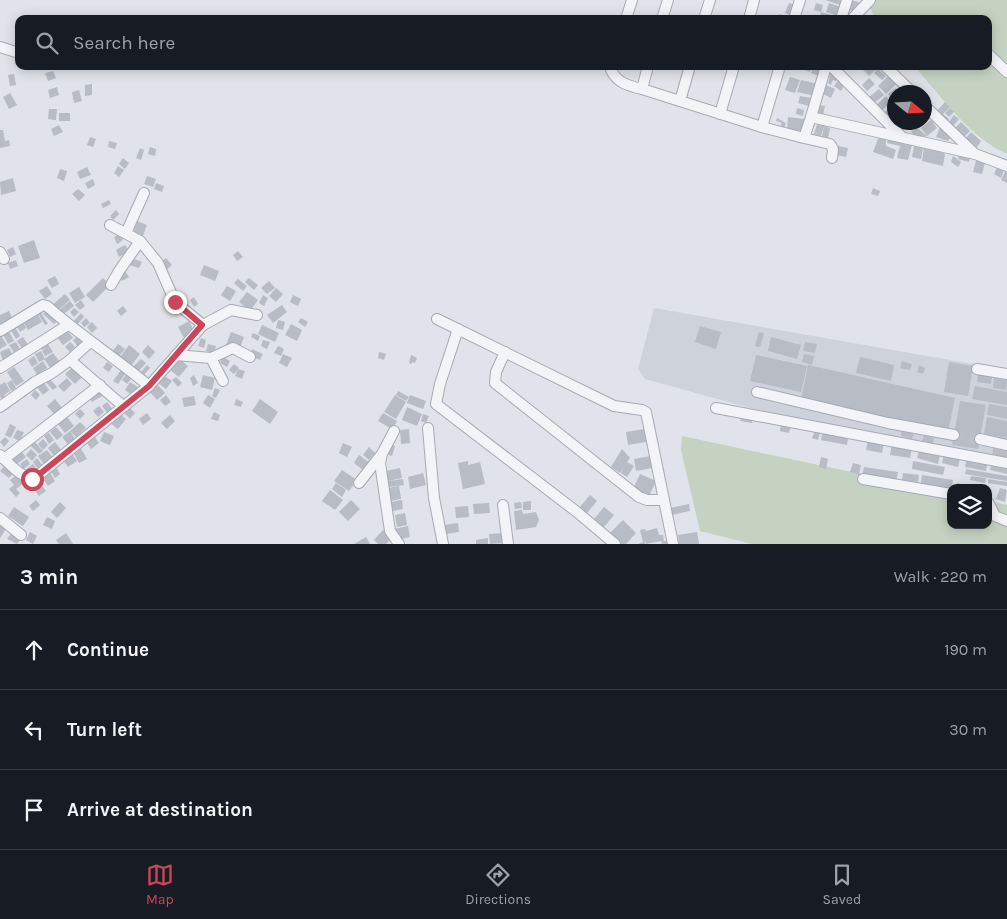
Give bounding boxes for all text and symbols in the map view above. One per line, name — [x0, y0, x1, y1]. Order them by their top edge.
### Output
search box — [15, 15, 992, 70]
icon: search — [33, 29, 61, 57]
text: Search here — [73, 32, 175, 54]
north arrow — [887, 85, 932, 130]
route end — [164, 291, 187, 314]
route start — [21, 468, 44, 491]
map controls — [947, 484, 992, 529]
button: layers — [947, 484, 992, 529]
text: 3 min — [20, 565, 78, 589]
text: Walk · 220 m — [894, 567, 987, 586]
icon: ahead — [20, 636, 48, 664]
text: Continue — [67, 639, 149, 661]
text: 190 m — [944, 640, 987, 659]
icon: left — [20, 716, 48, 744]
text: Turn left — [67, 719, 142, 741]
text: 30 m — [949, 720, 987, 739]
icon: arrive — [20, 796, 48, 824]
text: Arrive at destination — [67, 799, 253, 821]
tab: Map — [146, 861, 174, 908]
tab: Directions — [465, 861, 531, 908]
tab: Saved — [823, 861, 861, 908]

